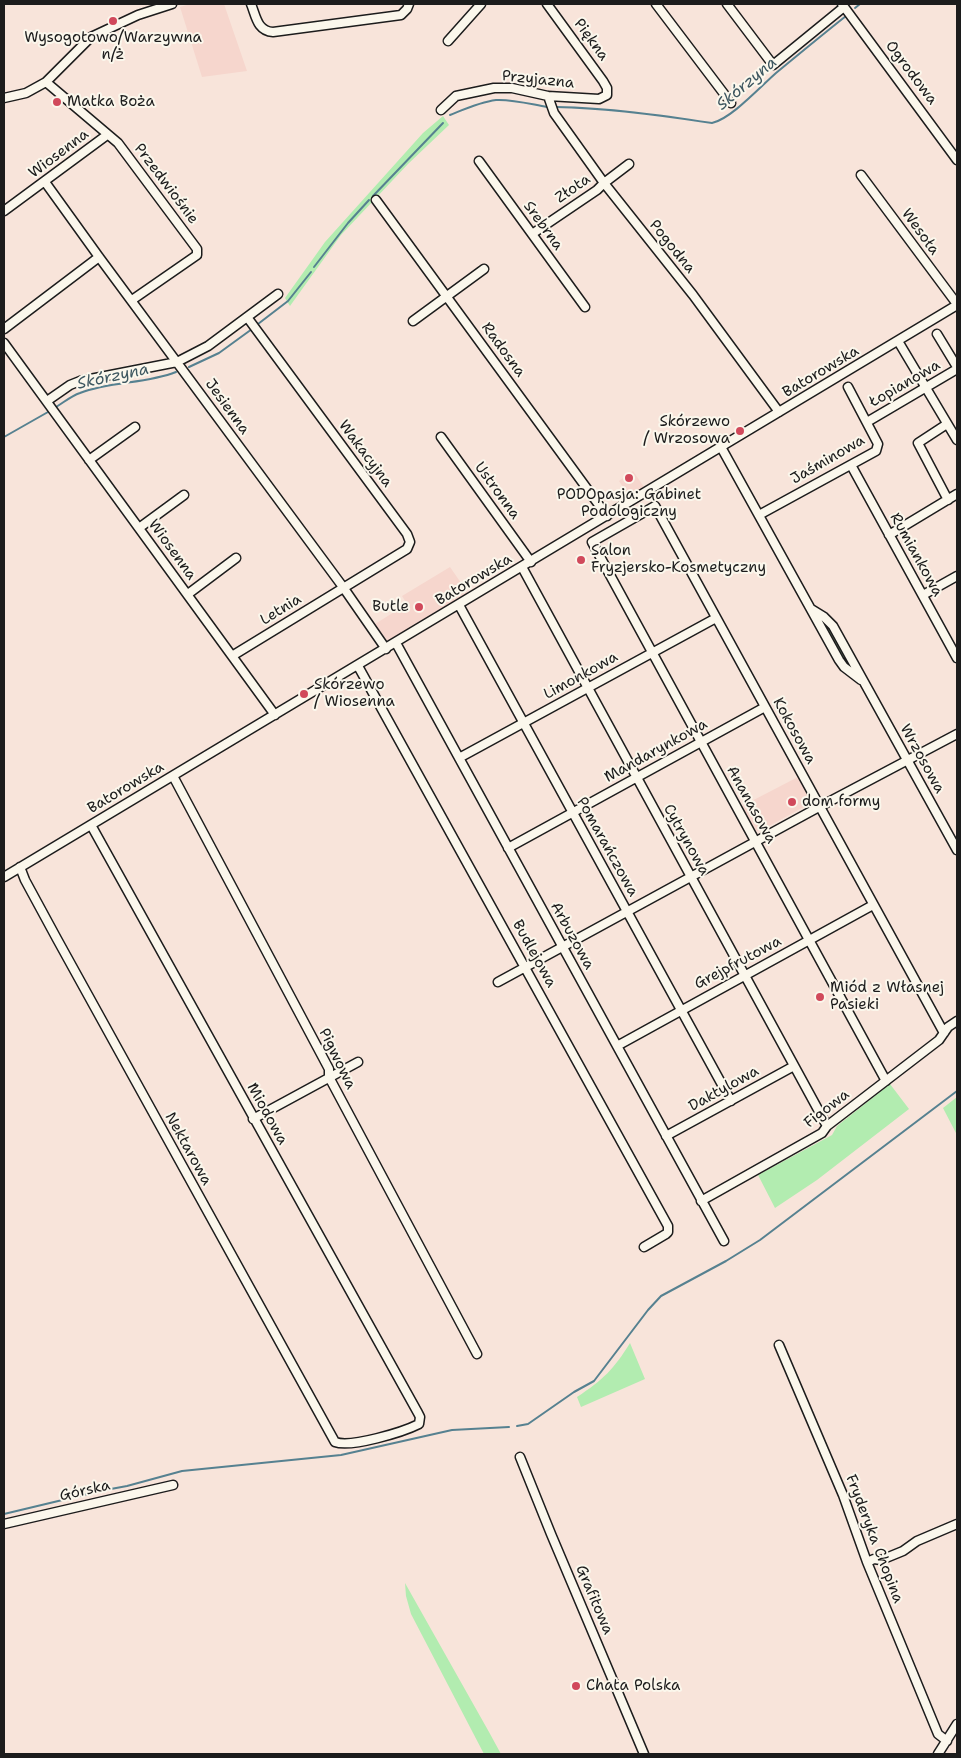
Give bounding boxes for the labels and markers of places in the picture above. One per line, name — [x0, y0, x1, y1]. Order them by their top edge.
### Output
marker: Wysogotowo/Warzywna n/ż — [107, 15, 119, 27]
place label: Wysogotowo/Warzywna n/ż — [24, 29, 202, 64]
place label: Matka Boża — [67, 93, 155, 111]
marker: Matka Boża — [51, 96, 63, 108]
place label: Skórzewo / Wrzosowa — [643, 413, 730, 448]
marker: Skórzewo / Wrzosowa — [734, 425, 746, 437]
marker: PODOpasja: Gabinet Podologiczny — [623, 472, 635, 484]
place label: PODOpasja: Gabinet Podologiczny — [557, 486, 701, 521]
place label: Salon Fryzjersko-Kosmetyczny — [591, 542, 766, 577]
marker: Salon Fryzjersko-Kosmetyczny — [575, 554, 587, 566]
place label: Butle — [372, 598, 409, 616]
marker: Butle — [413, 601, 425, 613]
place label: Skórzewo / Wiosenna — [314, 676, 395, 711]
marker: Skórzewo / Wiosenna — [298, 688, 310, 700]
place label: dom formy — [802, 793, 880, 811]
marker: dom formy — [786, 796, 798, 808]
place label: Miód z Własnej Pasieki — [830, 979, 944, 1014]
marker: Miód z Własnej Pasieki — [814, 991, 826, 1003]
place label: Chata Polska — [586, 1677, 680, 1695]
marker: Chata Polska — [570, 1680, 582, 1692]

